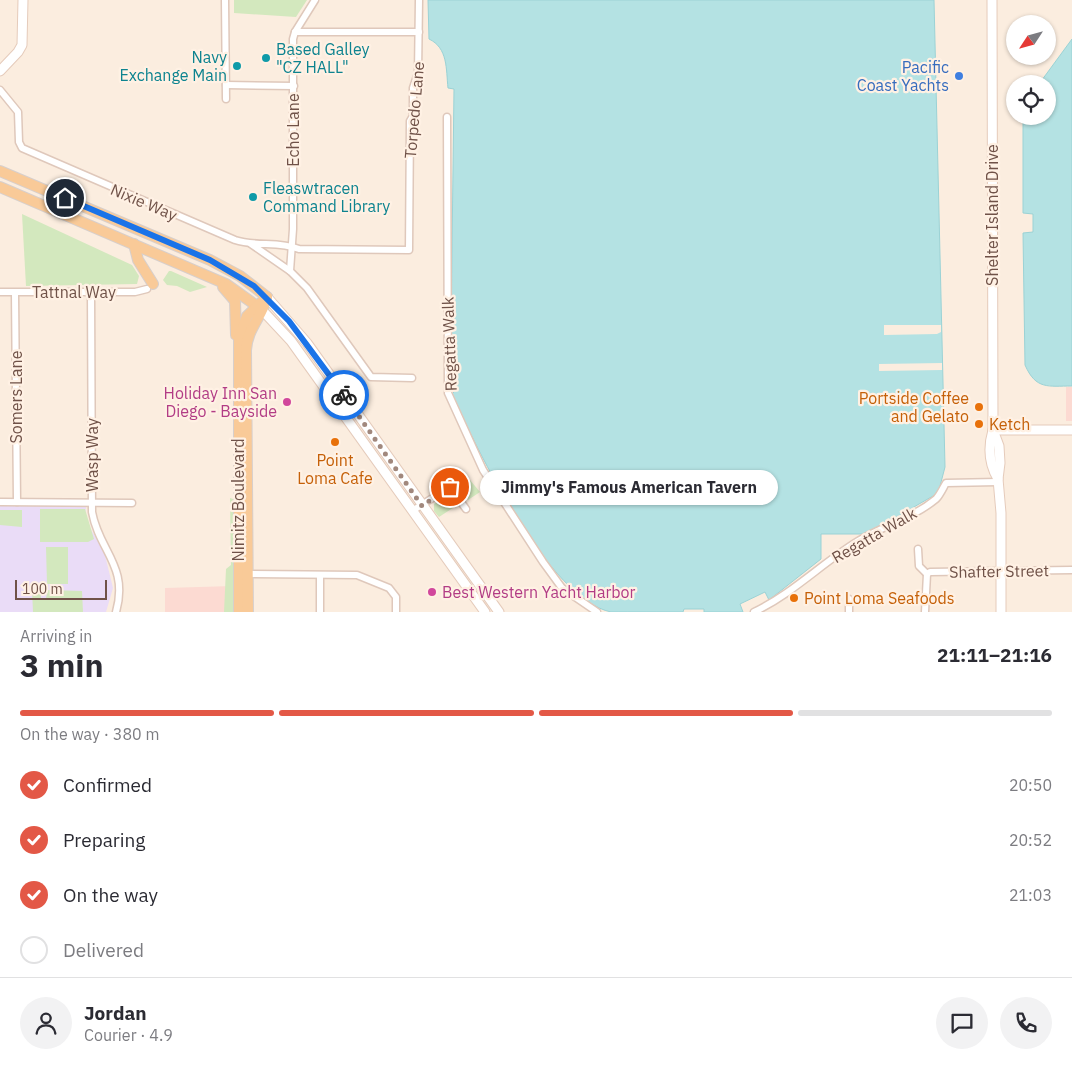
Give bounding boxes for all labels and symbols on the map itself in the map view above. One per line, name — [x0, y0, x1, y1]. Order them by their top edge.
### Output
north arrow — [1006, 15, 1056, 65]
place label: Based Galley "CZ HALL" — [276, 39, 370, 77]
place label: Navy Exchange Main — [119, 47, 227, 85]
marker: Based Galley "CZ HALL" — [260, 52, 272, 64]
place label: Pacific Coast Yachts — [857, 57, 949, 95]
marker: Navy Exchange Main — [231, 60, 243, 72]
street label: Torpedo Lane — [400, 60, 428, 159]
marker: Pacific Coast Yachts — [953, 70, 965, 82]
street label: Echo Lane — [283, 93, 303, 167]
street label: Shelter Island Drive — [982, 144, 1002, 286]
pin — [44, 177, 86, 219]
place label: Fleaswtracen Command Library — [263, 178, 390, 216]
street label: Nixie Way — [108, 179, 180, 225]
marker: Fleaswtracen Command Library — [247, 191, 259, 203]
street label: Tattnal Way — [32, 282, 116, 302]
street label: Regatta Walk — [437, 296, 461, 392]
street label: Somers Lane — [6, 350, 26, 443]
courier — [319, 370, 369, 420]
place label: Holiday Inn San Diego - Bayside — [164, 383, 277, 421]
place label: Portside Coffee and Gelato — [859, 388, 969, 426]
marker: Holiday Inn San Diego - Bayside — [281, 396, 293, 408]
marker: Portside Coffee and Gelato — [973, 401, 985, 413]
place label: Ketch — [989, 414, 1030, 434]
street label: Wasp Way — [82, 418, 102, 492]
marker: Ketch — [973, 418, 985, 430]
marker: Point Loma Cafe — [329, 436, 341, 448]
street label: Nimitz Boulevard — [228, 439, 248, 561]
place label: Point Loma Cafe — [297, 450, 373, 488]
pin — [429, 466, 471, 508]
callout: Jimmy's Famous American Tavern — [480, 470, 778, 504]
street label: Regatta Walk — [828, 502, 920, 567]
street label: Shafter Street — [949, 560, 1049, 582]
scale bar — [15, 577, 108, 600]
place label: Best Western Yacht Harbor — [442, 582, 636, 602]
marker: Best Western Yacht Harbor — [426, 586, 438, 598]
place label: Point Loma Seafoods — [804, 588, 955, 608]
marker: Point Loma Seafoods — [788, 592, 800, 604]

